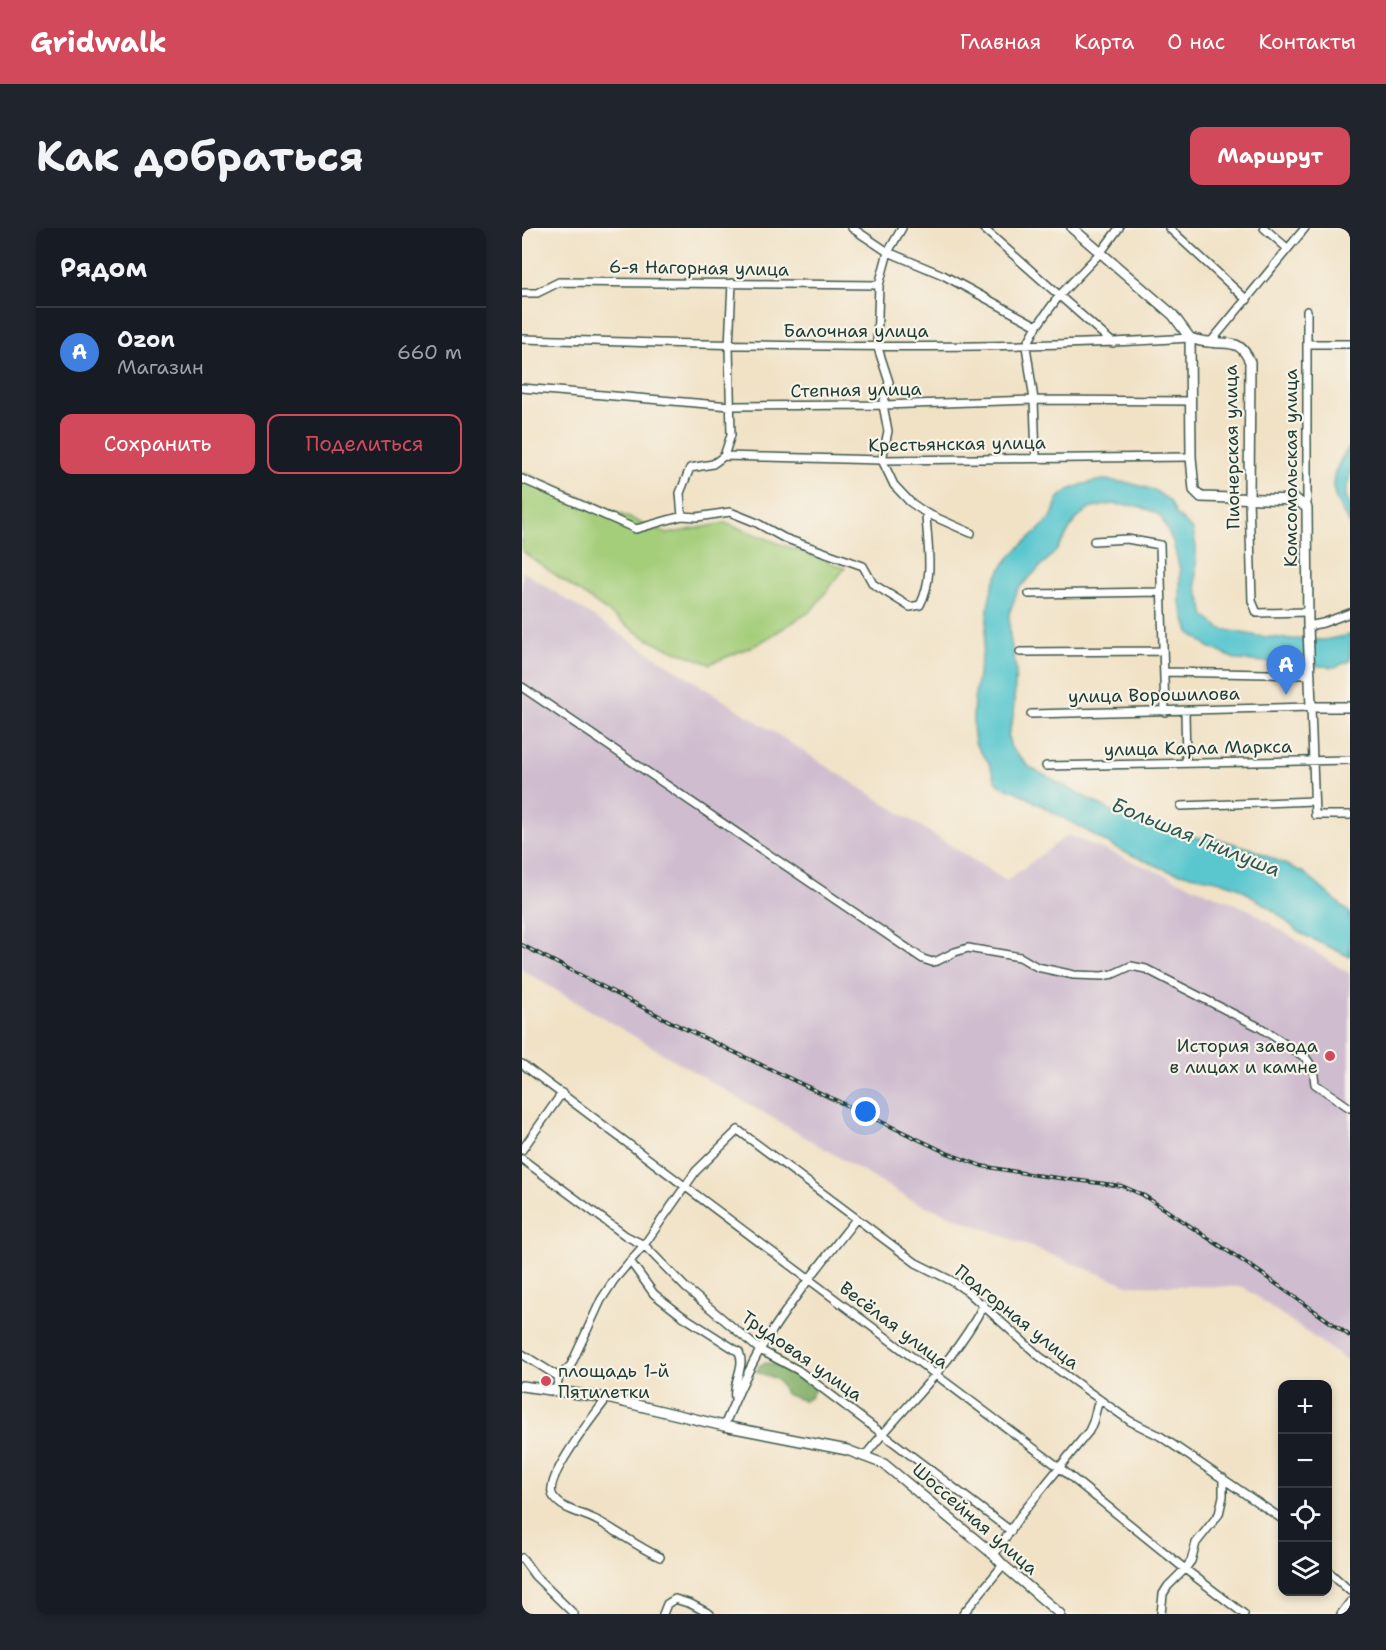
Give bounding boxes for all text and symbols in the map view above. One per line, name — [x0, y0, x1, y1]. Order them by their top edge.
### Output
text: Gridwalk — [30, 23, 167, 61]
text: Главная — [960, 28, 1041, 56]
text: Карта — [1074, 28, 1134, 56]
text: О нас — [1167, 28, 1225, 56]
text: Контакты — [1258, 28, 1356, 56]
button: Маршрут — [1190, 127, 1350, 185]
text: Как добраться — [36, 128, 364, 184]
text: Рядом — [60, 250, 147, 285]
street label: 6-я Нагорная улица — [609, 254, 789, 282]
street label: Балочная улица — [783, 319, 929, 343]
text: Ozon — [117, 325, 175, 354]
text: A — [72, 339, 87, 365]
text: 660 m — [397, 339, 462, 365]
text: Магазин — [117, 354, 204, 380]
street label: Пионерская улица — [1219, 365, 1245, 529]
street label: Комсомольская улица — [1279, 369, 1303, 567]
street label: Степная улица — [790, 377, 922, 403]
button: Сохранить — [60, 414, 255, 474]
button: Поделиться — [267, 414, 462, 474]
street label: Крестьянская улица — [868, 430, 1046, 458]
pin: A — [1266, 646, 1305, 695]
street label: улица Ворошилова — [1068, 682, 1240, 708]
street label: улица Карла Маркса — [1104, 734, 1292, 762]
water label: Большая Гнилуша — [1108, 791, 1284, 883]
place label: История завода в лицах и камне — [1170, 1034, 1318, 1079]
marker: История завода в лицах и камне — [1323, 1049, 1337, 1063]
your location — [851, 1097, 880, 1126]
street label: Подгорная улица — [950, 1259, 1084, 1375]
street label: Весёлая улица — [835, 1276, 953, 1374]
street label: Трудовая улица — [737, 1305, 867, 1407]
place label: площадь 1-й Пятилетки — [558, 1359, 669, 1404]
marker: площадь 1-й Пятилетки — [539, 1374, 553, 1388]
map controls — [1278, 1380, 1332, 1596]
button: + — [1278, 1380, 1332, 1434]
button: − — [1278, 1434, 1332, 1488]
street label: Шоссейная улица — [907, 1458, 1043, 1580]
button: locate — [1278, 1488, 1332, 1542]
button: layers — [1278, 1542, 1332, 1596]

